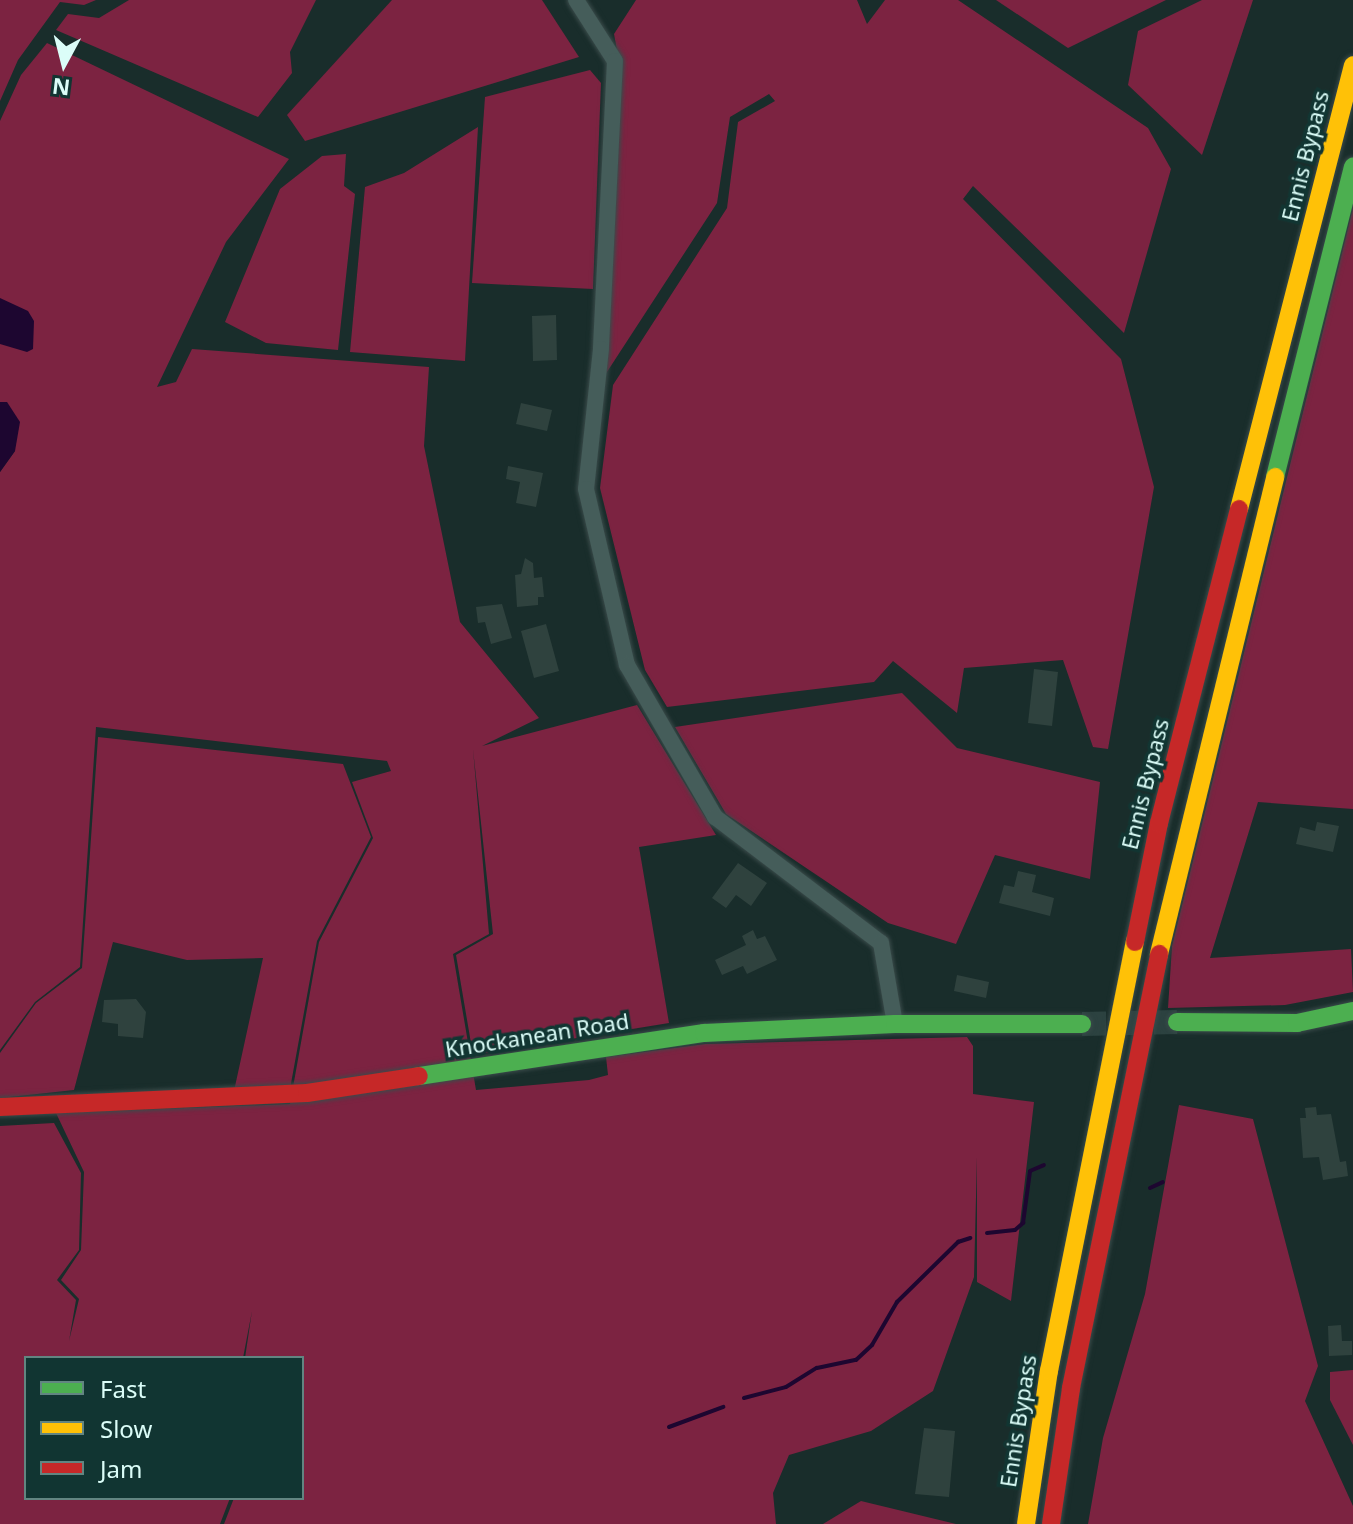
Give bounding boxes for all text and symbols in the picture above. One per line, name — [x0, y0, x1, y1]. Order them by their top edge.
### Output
north arrow — [24, 24, 104, 104]
text: N — [50, 72, 72, 104]
street label: Ennis Bypass — [1276, 88, 1334, 224]
street label: Ennis Bypass — [1116, 716, 1174, 852]
street label: Knockanean Road — [443, 1007, 631, 1063]
street label: Ennis Bypass — [994, 1353, 1042, 1489]
legend — [24, 1356, 304, 1500]
text: Fast — [100, 1372, 146, 1405]
text: Slow — [100, 1412, 152, 1445]
text: Jam — [100, 1452, 142, 1485]

